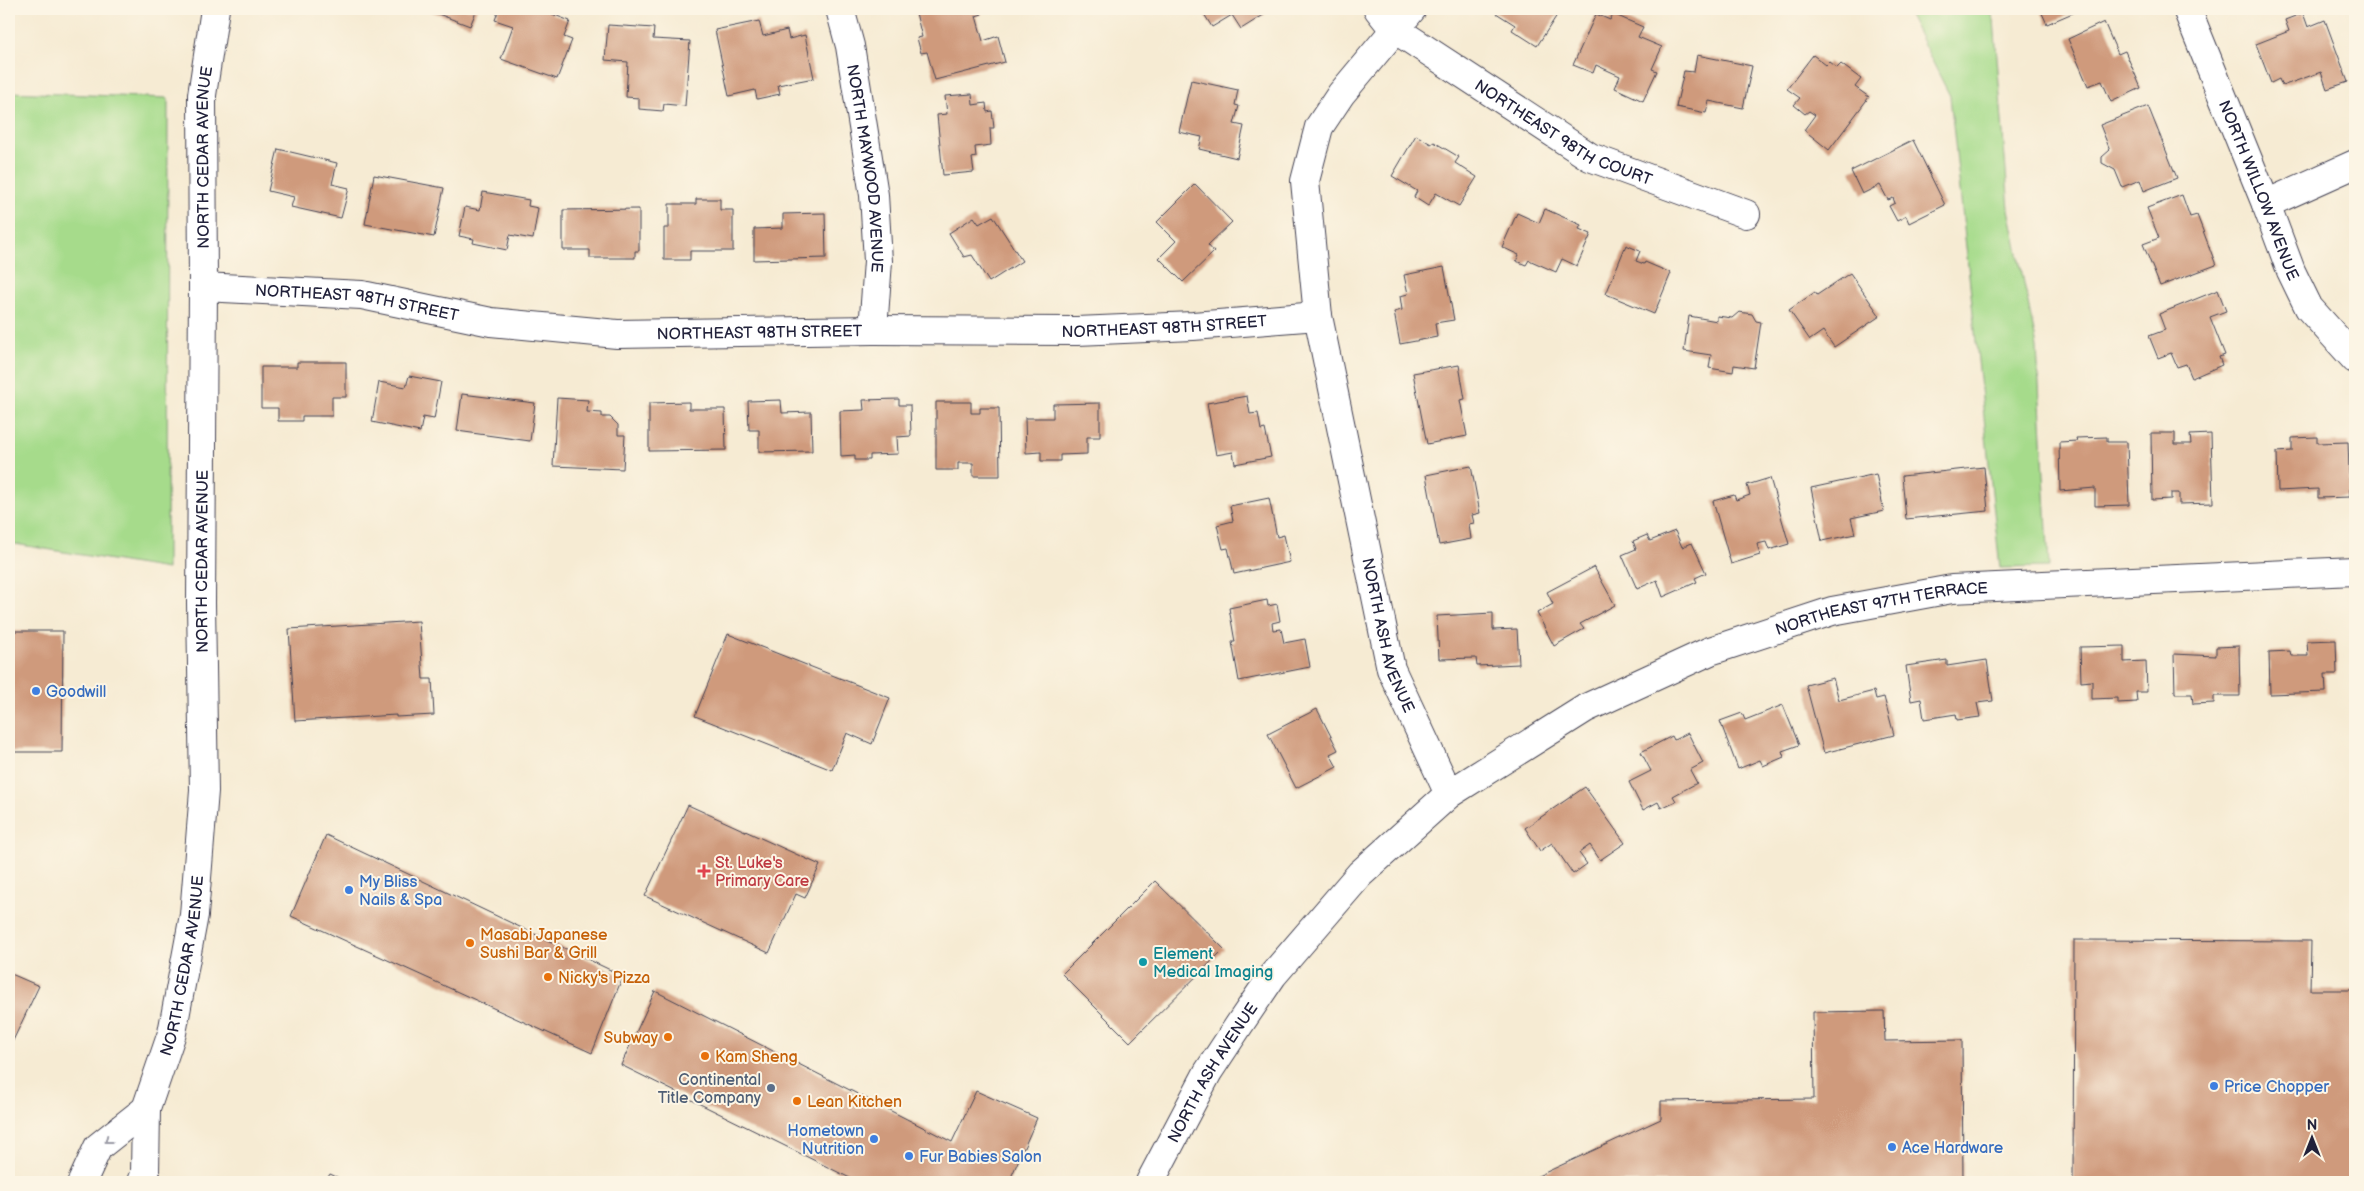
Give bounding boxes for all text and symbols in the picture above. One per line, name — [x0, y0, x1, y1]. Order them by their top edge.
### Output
street label: NORTH MAYWOOD AVENUE — [842, 63, 886, 273]
street label: NORTH CEDAR AVENUE — [193, 65, 217, 249]
street label: NORTHEAST 98TH COURT — [1471, 76, 1655, 190]
street label: NORTH WILLOW AVENUE — [2214, 98, 2302, 284]
street label: NORTHEAST 98TH STREET — [255, 282, 461, 326]
street label: NORTHEAST 98TH STREET — [1061, 312, 1268, 342]
street label: NORTHEAST 98TH STREET — [656, 322, 863, 344]
street label: NORTH CEDAR AVENUE — [193, 470, 213, 653]
street label: NORTH ASH AVENUE — [1357, 556, 1418, 716]
street label: NORTHEAST 97TH TERRACE — [1773, 579, 1988, 640]
place label: Goodwill — [46, 683, 106, 702]
marker: Goodwill — [30, 685, 42, 697]
place label: St. Luke's Primary Care — [715, 854, 810, 891]
marker: St. Luke's Primary Care — [697, 864, 711, 878]
place label: My Bliss Nails & Spa — [359, 873, 442, 910]
street label: NORTH CEDAR AVENUE — [157, 875, 208, 1059]
marker: My Bliss Nails & Spa — [343, 884, 355, 896]
place label: Masabi Japanese Sushi Bar & Grill — [480, 926, 608, 963]
marker: Masabi Japanese Sushi Bar & Grill — [464, 937, 476, 949]
place label: Element Medical Imaging — [1153, 945, 1273, 982]
marker: Element Medical Imaging — [1137, 956, 1149, 968]
place label: Nicky's Pizza — [558, 969, 650, 988]
marker: Nicky's Pizza — [542, 971, 554, 983]
street label: NORTH ASH AVENUE — [1164, 1000, 1262, 1146]
place label: Subway — [604, 1029, 659, 1048]
marker: Subway — [662, 1031, 674, 1043]
place label: Kam Sheng — [715, 1048, 798, 1067]
marker: Kam Sheng — [699, 1050, 711, 1062]
place label: Continental Title Company — [658, 1071, 762, 1108]
place label: Price Chopper — [2224, 1078, 2329, 1097]
marker: Price Chopper — [2208, 1080, 2220, 1092]
marker: Continental Title Company — [765, 1082, 777, 1094]
place label: Lean Kitchen — [807, 1093, 902, 1112]
marker: Lean Kitchen — [791, 1095, 803, 1107]
north arrow — [2286, 1114, 2336, 1164]
text: N — [2307, 1117, 2317, 1134]
place label: Hometown Nutrition — [787, 1122, 864, 1159]
marker: Hometown Nutrition — [868, 1133, 880, 1145]
one-way arrow — [105, 1134, 114, 1142]
place label: Ace Hardware — [1902, 1139, 2004, 1158]
marker: Ace Hardware — [1886, 1141, 1898, 1153]
place label: Fur Babies Salon — [919, 1148, 1042, 1167]
marker: Fur Babies Salon — [903, 1150, 915, 1162]

